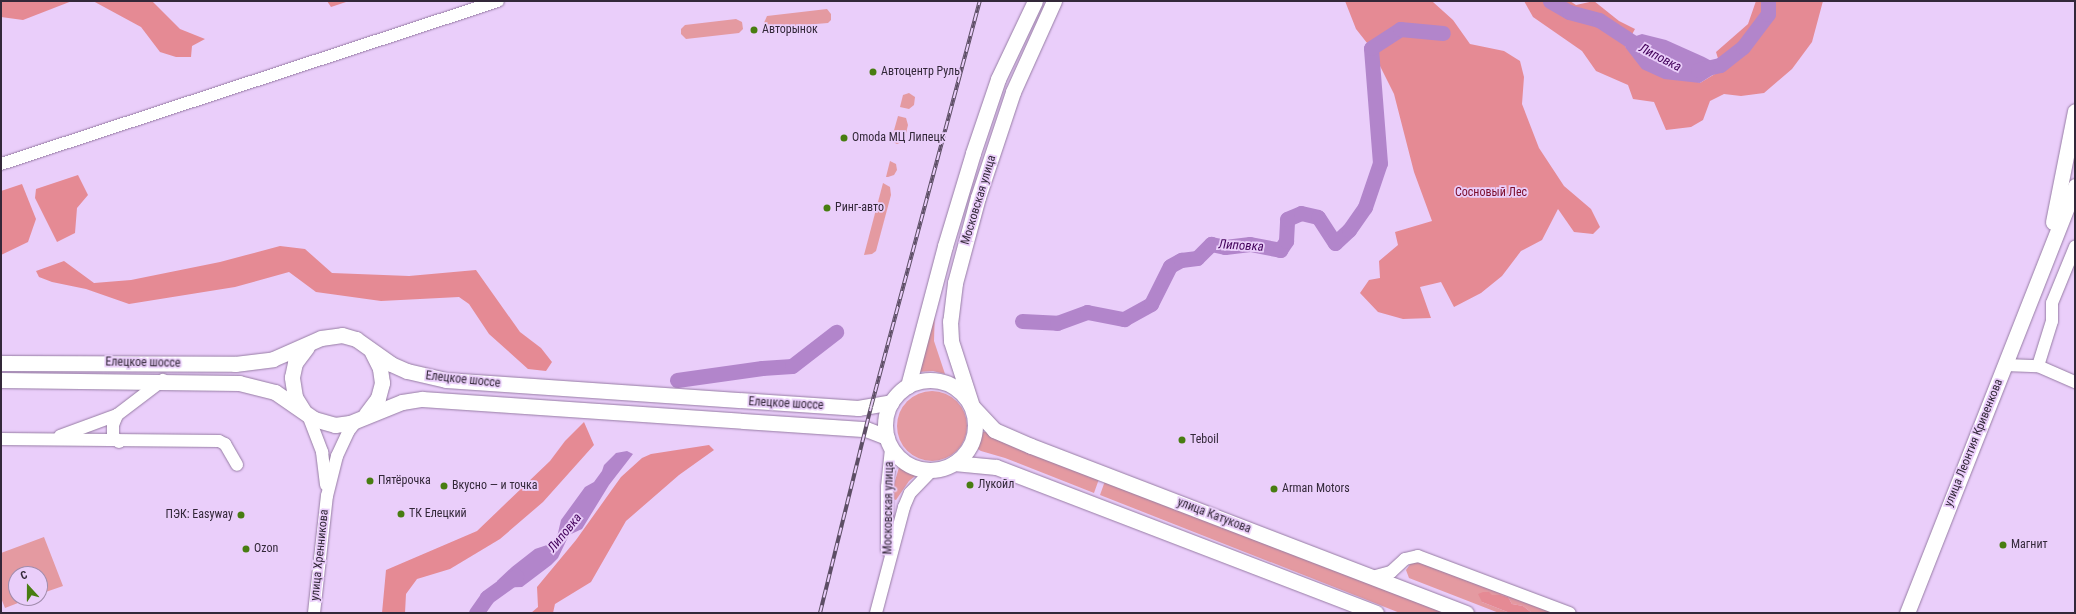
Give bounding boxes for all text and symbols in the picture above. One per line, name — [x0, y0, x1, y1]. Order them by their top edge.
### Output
place label: Авторынок — [762, 23, 818, 37]
marker: Авторынок — [749, 25, 759, 35]
water label: Липовка — [1636, 41, 1684, 75]
place label: Автоцентр Руль — [881, 65, 960, 79]
marker: Автоцентр Руль — [868, 67, 878, 77]
place label: Omoda МЦ Липецк — [852, 131, 946, 145]
marker: Omoda МЦ Липецк — [839, 133, 849, 143]
street label: Московская улица — [959, 153, 999, 247]
park label: Сосновый Лес — [1455, 186, 1527, 200]
place label: Ринг-авто — [835, 201, 884, 215]
marker: Ринг-авто — [822, 203, 832, 213]
water label: Липовка — [1218, 237, 1264, 255]
street label: Елецкое шоссе — [105, 355, 181, 371]
street label: Елецкое шоссе — [425, 369, 501, 391]
street label: улица Леонтия Кривенкова — [1942, 377, 2006, 509]
street label: Елецкое шоссе — [748, 395, 824, 413]
place label: Teboil — [1190, 433, 1219, 447]
marker: Teboil — [1177, 435, 1187, 445]
street label: Московская улица — [881, 461, 897, 555]
place label: Пятёрочка — [378, 474, 431, 488]
marker: Пятёрочка — [365, 476, 375, 486]
place label: Лукойл — [978, 478, 1014, 492]
place label: Вкусно — и точка — [452, 479, 538, 493]
marker: Лукойл — [965, 480, 975, 490]
marker: Вкусно — и точка — [439, 481, 449, 491]
place label: Arman Motors — [1282, 482, 1350, 496]
marker: Arman Motors — [1269, 484, 1279, 494]
street label: улица Катукова — [1175, 495, 1253, 537]
place label: ТК Елецкий — [409, 507, 467, 521]
place label: ПЭК: Easyway — [166, 508, 233, 522]
street label: улица Хренникова — [308, 509, 332, 601]
marker: ТК Елецкий — [396, 509, 406, 519]
marker: ПЭК: Easyway — [236, 510, 246, 520]
water label: Липовка — [545, 510, 585, 556]
place label: Магнит — [2011, 538, 2048, 552]
marker: Магнит — [1998, 540, 2008, 550]
place label: Ozon — [254, 542, 278, 556]
marker: Ozon — [241, 544, 251, 554]
north arrow — [8, 566, 48, 606]
text: С — [19, 568, 29, 582]

